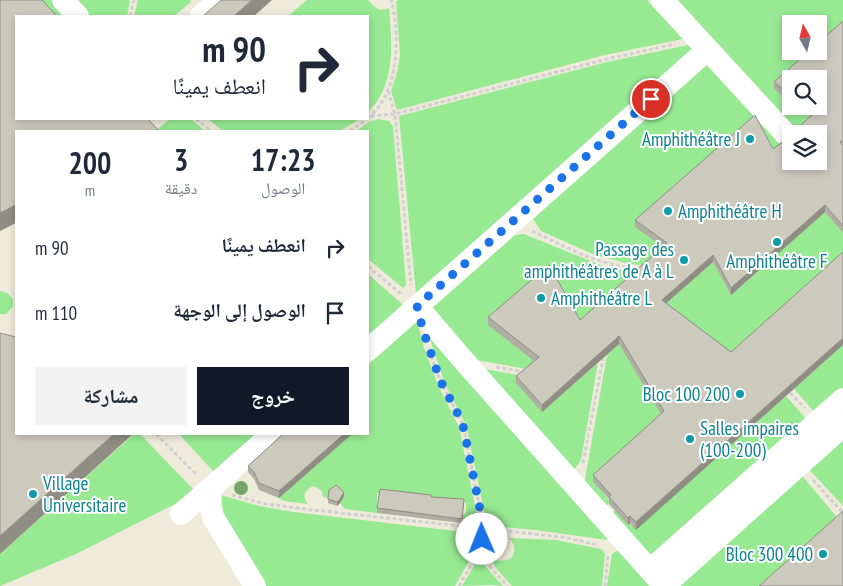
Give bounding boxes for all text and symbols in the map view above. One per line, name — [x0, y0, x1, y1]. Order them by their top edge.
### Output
north arrow — [782, 15, 828, 60]
map controls — [782, 15, 827, 170]
text: 90 m — [202, 26, 266, 72]
icon: right — [284, 35, 349, 100]
button: search — [782, 70, 827, 115]
text: انعطف يمينًا — [173, 72, 266, 100]
pin — [630, 78, 672, 120]
icon: arrive — [637, 85, 665, 113]
button: layers — [782, 125, 827, 170]
place label: Amphithéâtre J — [642, 127, 740, 151]
marker: Amphithéâtre J — [744, 133, 756, 145]
text: 3 — [174, 140, 188, 179]
text: 17:23 — [251, 140, 316, 179]
text: 200 — [68, 143, 111, 182]
text: دقيقة — [165, 178, 197, 198]
text: الوصول — [261, 178, 305, 198]
text: m — [85, 180, 95, 200]
place label: Amphithéâtre H — [678, 199, 782, 223]
marker: Amphithéâtre H — [662, 205, 674, 217]
text: انعطف يمينًا — [222, 233, 306, 257]
icon: right — [321, 234, 349, 262]
text: 90 m — [35, 236, 69, 260]
marker: Amphithéâtre F — [771, 236, 783, 248]
place label: Passage des amphithéâtres de A à L — [524, 237, 674, 283]
place label: Amphithéâtre F — [726, 249, 828, 273]
marker: Passage des amphithéâtres de A à L — [678, 254, 690, 266]
place label: Amphithéâtre L — [551, 286, 652, 310]
marker: Amphithéâtre L — [535, 292, 547, 304]
text: الوصول إلى الوجهة — [173, 298, 306, 322]
icon: arrive — [321, 299, 349, 327]
text: 110 m — [35, 301, 77, 325]
button: مشاركة — [35, 367, 187, 425]
button: خروج — [197, 367, 349, 425]
place label: Bloc 100 200 — [643, 382, 730, 406]
marker: Bloc 100 200 — [734, 388, 746, 400]
place label: Salles impaires (100-200) — [700, 416, 799, 462]
marker: Salles impaires (100-200) — [684, 433, 696, 445]
place label: Village Universitaire — [42, 471, 126, 517]
marker: Village Universitaire — [27, 488, 39, 500]
position arrow — [455, 512, 507, 564]
place label: Bloc 300 400 — [726, 542, 813, 566]
marker: Bloc 300 400 — [817, 548, 829, 560]

